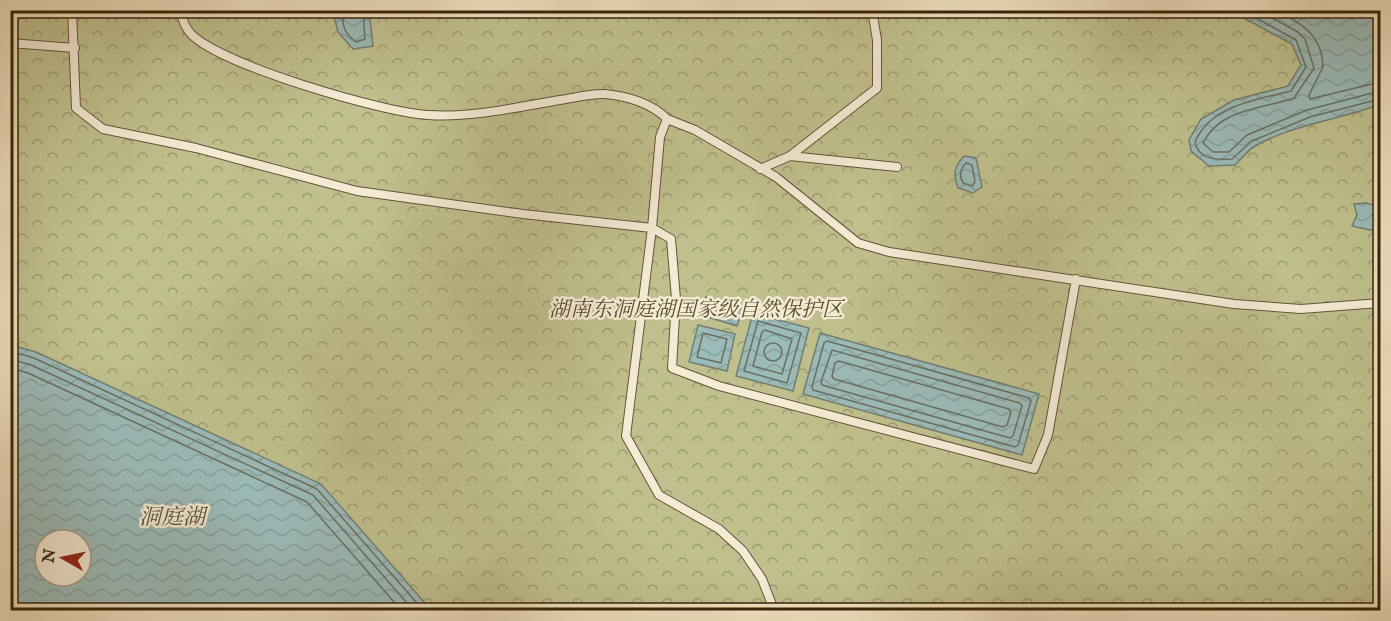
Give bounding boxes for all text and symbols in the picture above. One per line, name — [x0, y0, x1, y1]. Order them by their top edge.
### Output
park label: 湖南东洞庭湖国家级自然保护区 — [549, 297, 846, 324]
water label: 洞庭湖 — [139, 504, 209, 532]
north arrow — [33, 528, 93, 588]
text: N — [39, 547, 61, 565]

